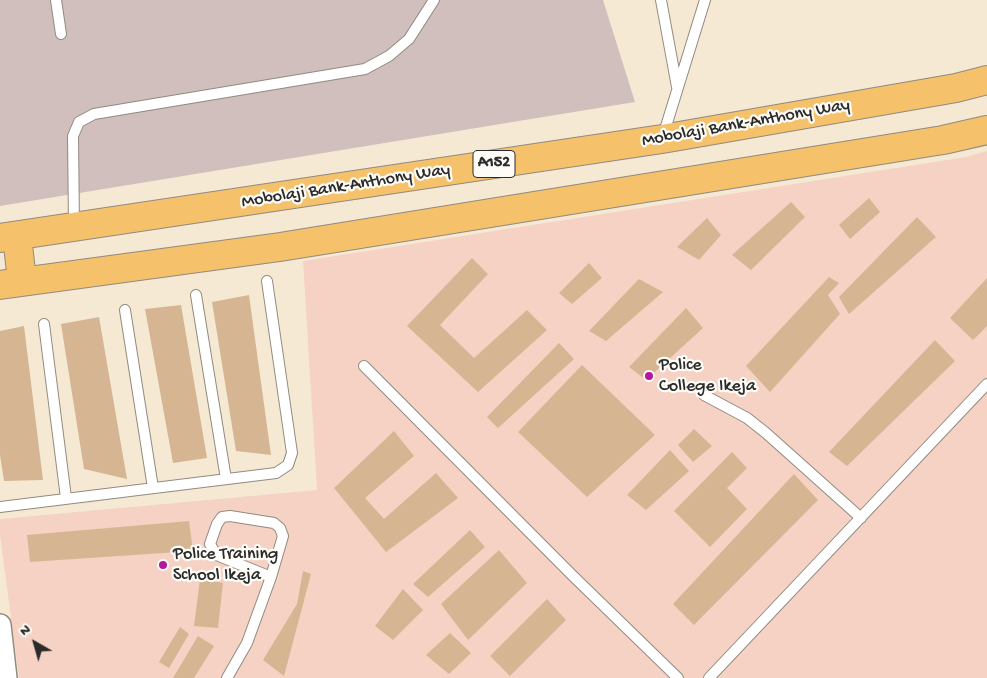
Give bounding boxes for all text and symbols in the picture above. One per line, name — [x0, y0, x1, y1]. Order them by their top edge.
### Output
street label: Mobolaji Bank-Anthony Way — [640, 95, 852, 153]
road number: A152 — [473, 150, 515, 178]
street label: Mobolaji Bank-Anthony Way — [240, 160, 452, 214]
place label: Police College Ikeja — [659, 355, 756, 398]
marker: Police College Ikeja — [643, 370, 655, 382]
place label: Police Training School Ikeja — [173, 544, 278, 586]
marker: Police Training School Ikeja — [157, 559, 169, 571]
north arrow — [10, 618, 60, 668]
text: N — [17, 621, 34, 640]

